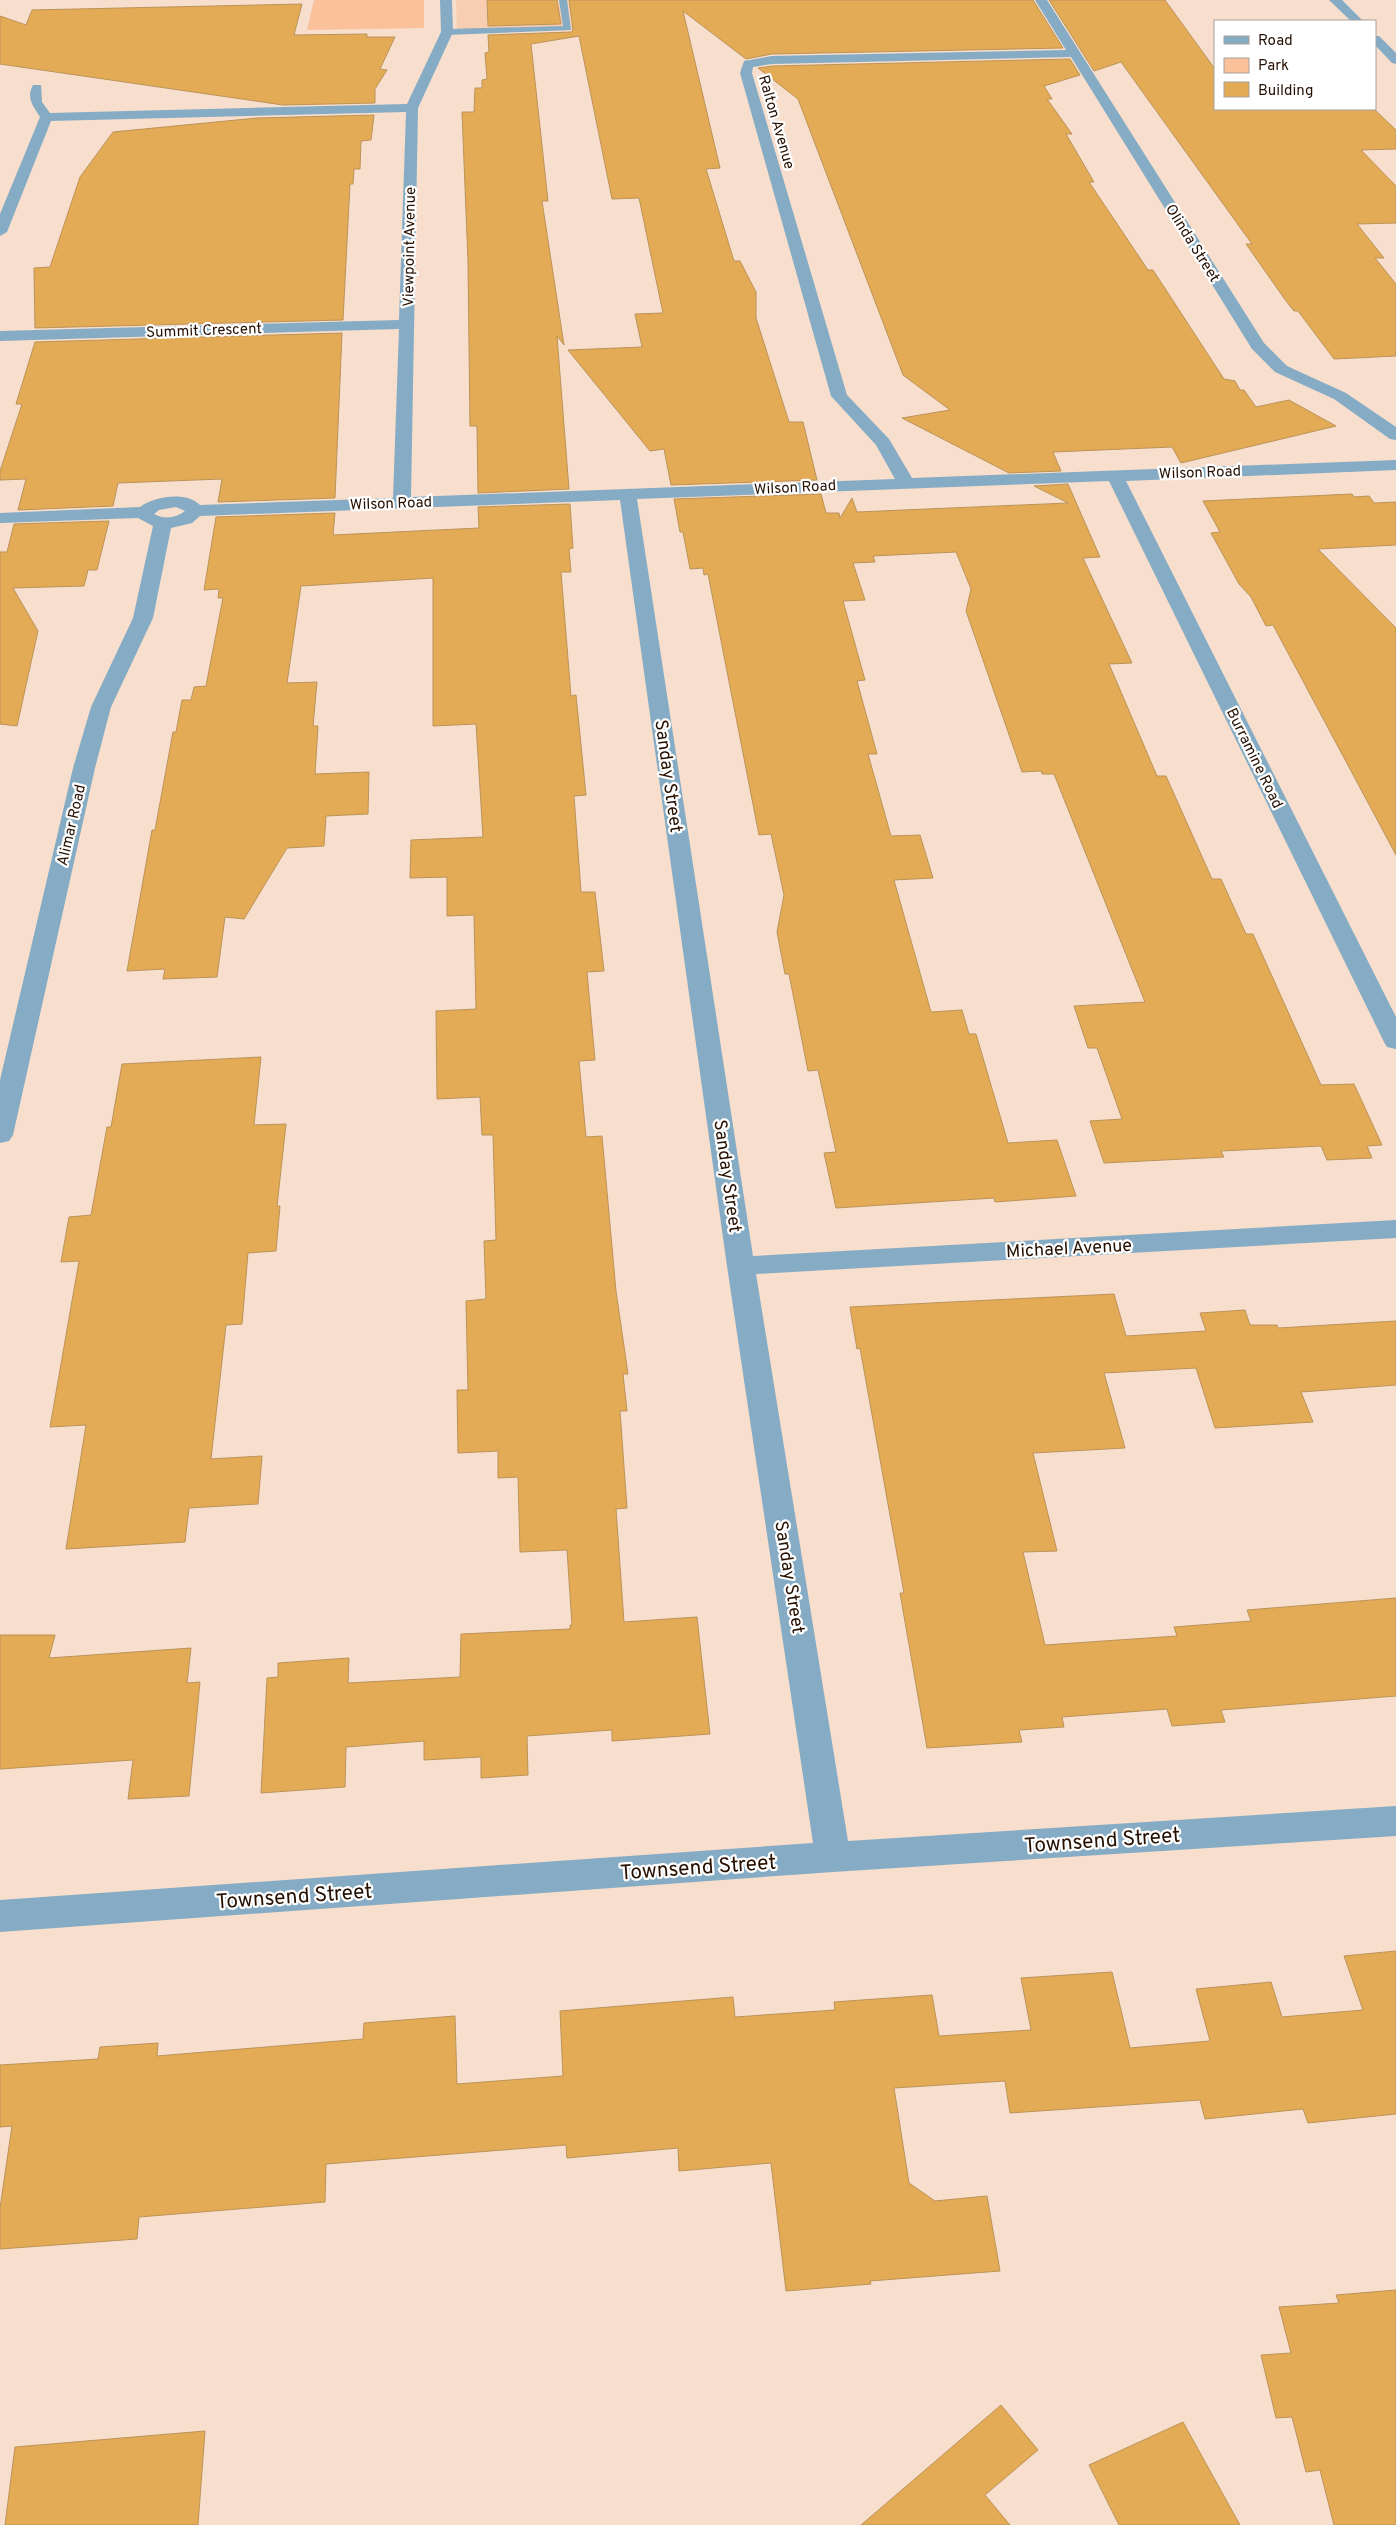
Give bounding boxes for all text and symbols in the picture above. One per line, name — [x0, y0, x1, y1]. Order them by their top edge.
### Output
legend — [1214, 20, 1376, 110]
text: Road — [1258, 32, 1293, 51]
text: Park — [1258, 57, 1289, 76]
street label: Ralton Avenue — [753, 73, 798, 172]
text: Building — [1258, 82, 1313, 101]
street label: Viewpoint Avenue — [400, 187, 421, 307]
street label: Olinda Street — [1160, 201, 1223, 286]
street label: Summit Crescent — [146, 320, 262, 343]
street label: Wilson Road — [1159, 463, 1241, 484]
street label: Wilson Road — [754, 477, 837, 500]
street label: Wilson Road — [350, 494, 432, 515]
street label: Burramine Road — [1221, 705, 1286, 812]
street label: Sanday Street — [648, 718, 687, 834]
street label: Alimar Road — [54, 783, 91, 868]
street label: Sanday Street — [707, 1118, 746, 1234]
street label: Michael Avenue — [1006, 1235, 1133, 1264]
street label: Sanday Street — [768, 1519, 809, 1635]
street label: Townsend Street — [1023, 1823, 1181, 1860]
street label: Townsend Street — [619, 1850, 777, 1887]
street label: Townsend Street — [215, 1879, 373, 1916]

